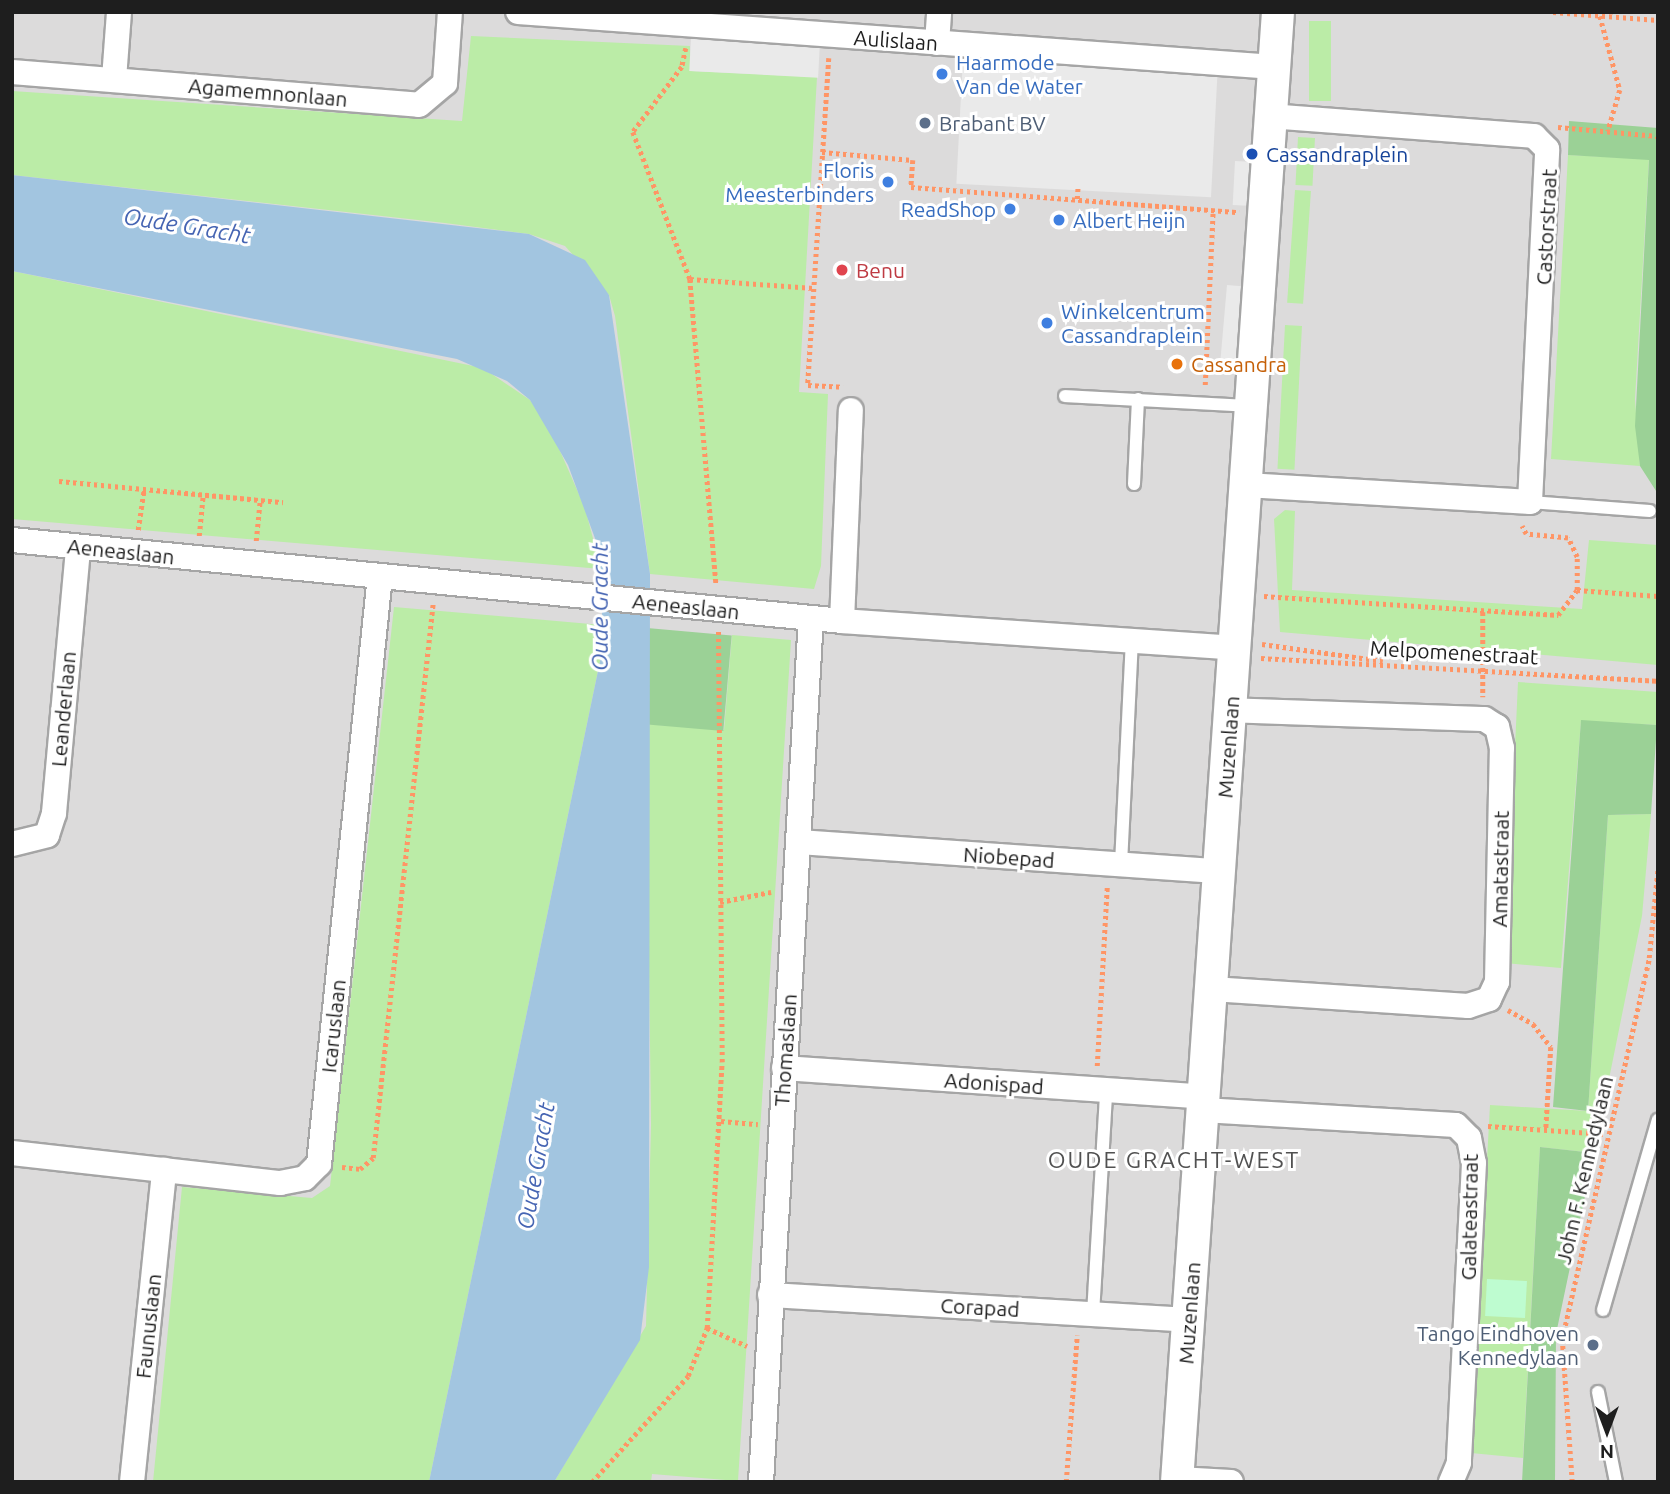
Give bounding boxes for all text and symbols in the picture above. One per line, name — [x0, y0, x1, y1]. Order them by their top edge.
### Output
street label: Aulislaan — [853, 24, 939, 56]
place label: Haarmode Van de Water — [956, 49, 1083, 99]
marker: Haarmode Van de Water — [934, 66, 950, 82]
street label: Agamemnonlaan — [187, 72, 349, 112]
place label: Brabant BV — [939, 110, 1046, 136]
marker: Brabant BV — [917, 115, 933, 131]
place label: Cassandraplein — [1266, 141, 1408, 167]
marker: Cassandraplein — [1244, 146, 1260, 162]
place label: Floris Meesterbinders — [725, 157, 874, 207]
street label: Castorstraat — [1530, 168, 1562, 286]
marker: Floris Meesterbinders — [880, 174, 896, 190]
place label: ReadShop — [901, 196, 996, 222]
marker: ReadShop — [1002, 201, 1018, 217]
water label: Oude Gracht — [122, 202, 252, 250]
place label: Albert Heijn — [1073, 207, 1185, 233]
marker: Albert Heijn — [1051, 212, 1067, 228]
place label: Benu — [856, 257, 905, 283]
marker: Benu — [834, 262, 850, 278]
place label: Winkelcentrum Cassandraplein — [1061, 298, 1205, 348]
marker: Winkelcentrum Cassandraplein — [1039, 315, 1055, 331]
place label: Cassandra — [1191, 351, 1287, 377]
marker: Cassandra — [1169, 356, 1185, 372]
street label: Aeneaslaan — [66, 533, 176, 569]
water label: Oude Gracht — [586, 543, 614, 671]
street label: Aeneaslaan — [631, 588, 741, 624]
street label: Melpomenestraat — [1369, 635, 1539, 669]
street label: Leanderlaan — [45, 650, 81, 768]
street label: Muzenlaan — [1212, 695, 1244, 799]
street label: Amatastraat — [1486, 810, 1514, 928]
street label: Niobepad — [962, 841, 1056, 873]
street label: Icaruslaan — [316, 978, 350, 1074]
street label: Thomaslaan — [768, 993, 802, 1107]
street label: Adonispad — [943, 1067, 1045, 1099]
street label: John F. Kennedylaan — [1550, 1073, 1618, 1267]
water label: Oude Gracht — [511, 1101, 561, 1231]
district label: OUDE GRACHT-WEST — [1050, 1146, 1298, 1174]
street label: Galateastraat — [1455, 1153, 1483, 1281]
street label: Muzenlaan — [1173, 1261, 1205, 1365]
street label: Faunuslaan — [130, 1272, 166, 1380]
street label: Corapad — [940, 1292, 1020, 1322]
place label: Tango Eindhoven Kennedylaan — [1417, 1320, 1579, 1370]
marker: Tango Eindhoven Kennedylaan — [1585, 1337, 1601, 1353]
north arrow — [1572, 1396, 1642, 1466]
text: N — [1600, 1441, 1614, 1463]

